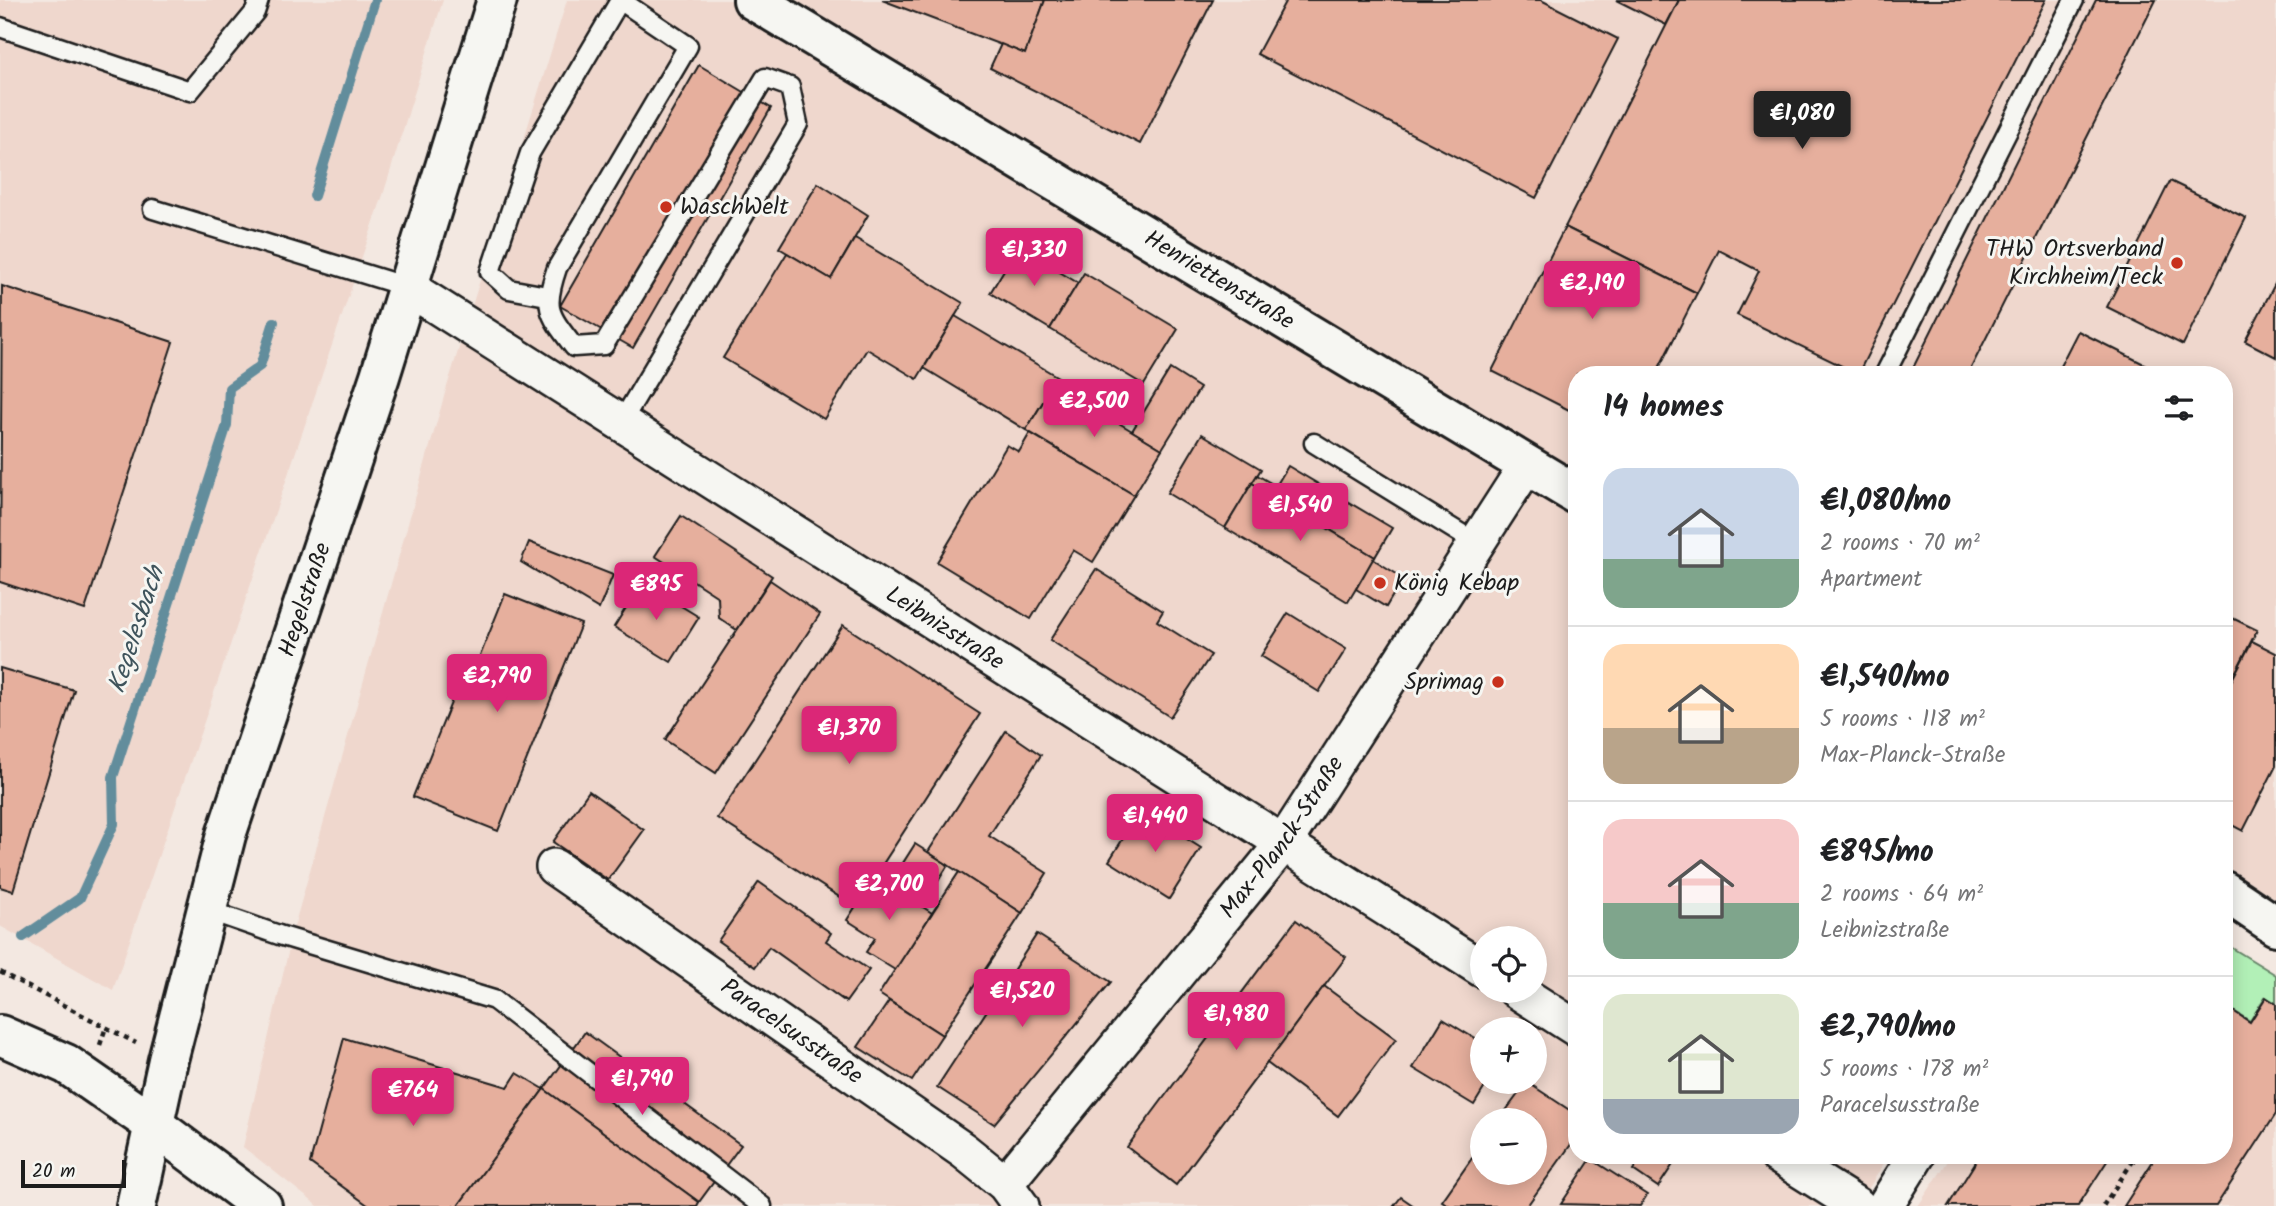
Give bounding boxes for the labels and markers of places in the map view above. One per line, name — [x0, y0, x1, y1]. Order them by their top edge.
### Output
pin: €1,080 — [1745, 92, 1859, 151]
place label: WaschWelt — [680, 188, 789, 227]
marker: WaschWelt — [658, 199, 674, 215]
pin: €1,330 — [977, 229, 1091, 288]
place label: THW Ortsverband Kirchheim/Teck — [1986, 230, 2164, 297]
marker: THW Ortsverband Kirchheim/Teck — [2169, 255, 2185, 271]
pin: €2,190 — [1535, 262, 1649, 321]
pin: €2,500 — [1037, 380, 1151, 439]
pin: €1,540 — [1243, 484, 1357, 543]
pin: €895 — [615, 562, 697, 622]
place label: König Kebap — [1394, 564, 1519, 603]
marker: König Kebap — [1372, 575, 1388, 591]
pin: €2,790 — [440, 654, 554, 714]
place label: Sprimag — [1404, 663, 1484, 702]
marker: Sprimag — [1490, 674, 1506, 690]
pin: €1,370 — [792, 706, 906, 766]
pin: €1,440 — [1098, 794, 1212, 854]
pin: €2,700 — [832, 862, 946, 922]
pin: €1,520 — [965, 970, 1079, 1029]
pin: €1,980 — [1179, 992, 1293, 1052]
pin: €1,790 — [585, 1058, 699, 1117]
pin: €764 — [372, 1068, 454, 1128]

